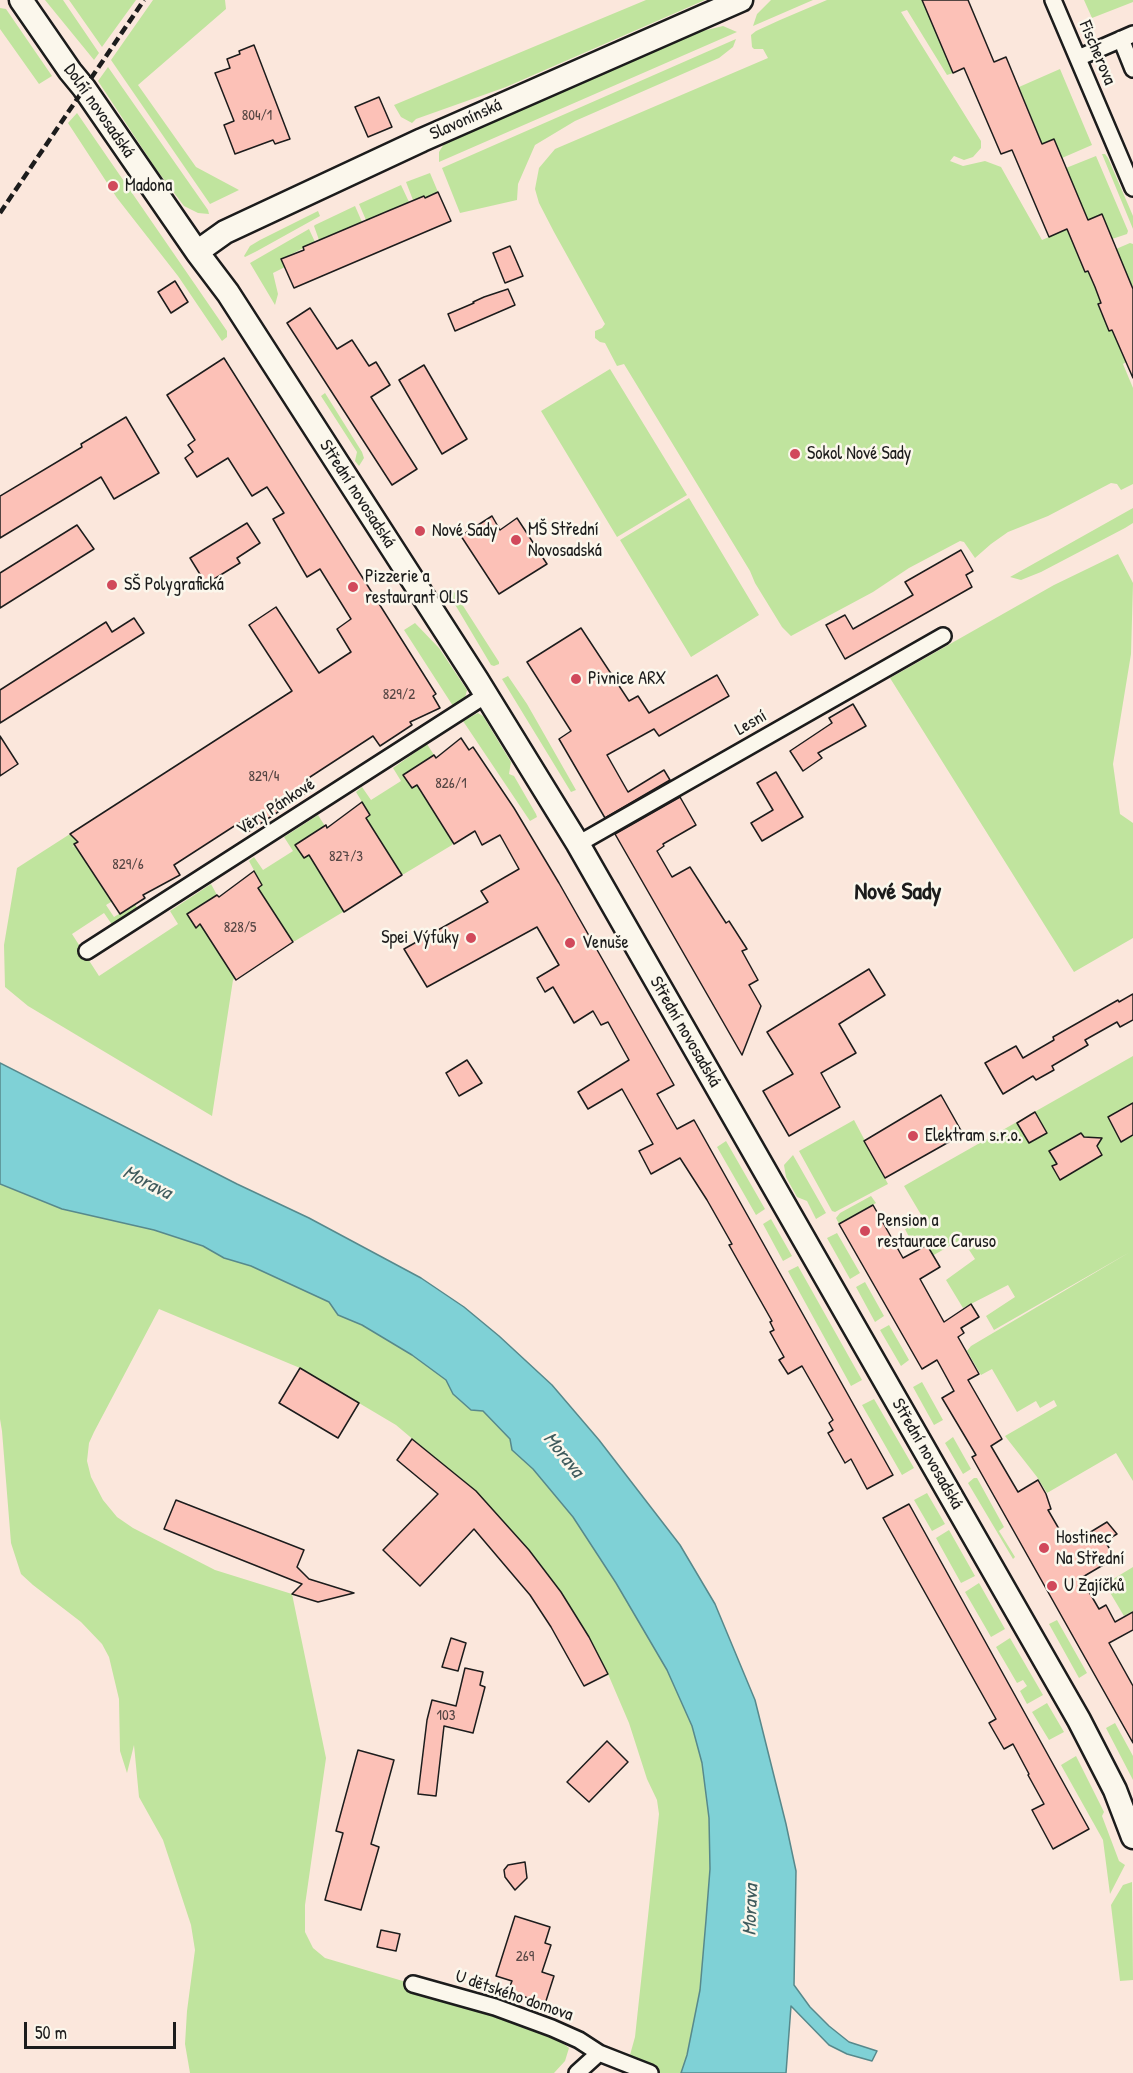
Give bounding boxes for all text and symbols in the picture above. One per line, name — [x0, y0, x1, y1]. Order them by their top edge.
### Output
street label: Fischerova — [1074, 18, 1120, 88]
street label: Dolní novosadská — [59, 60, 139, 162]
street label: Slavonínská — [427, 95, 505, 145]
house number: 804/1 — [242, 107, 272, 125]
place label: Madona — [125, 175, 172, 197]
marker: Madona — [106, 179, 120, 193]
street label: Střední novosadská — [314, 436, 400, 552]
place label: Sokol Nové Sady — [807, 443, 911, 465]
marker: Sokol Nové Sady — [788, 447, 802, 461]
place label: MŠ Střední Novosadská — [528, 519, 602, 562]
place label: Nové Sady — [432, 520, 497, 542]
marker: Nové Sady — [413, 524, 427, 538]
marker: MŠ Střední Novosadská — [509, 533, 523, 547]
place label: Pizzerie a restaurant OLIS — [365, 566, 468, 608]
place label: SŠ Polygrafická — [124, 574, 224, 596]
marker: SŠ Polygrafická — [105, 578, 119, 592]
marker: Pizzerie a restaurant OLIS — [346, 580, 360, 594]
place label: Pivnice ARX — [588, 668, 666, 690]
marker: Pivnice ARX — [569, 672, 583, 686]
house number: 829/2 — [383, 686, 415, 704]
street label: Lesní — [731, 705, 771, 741]
house number: 829/4 — [249, 768, 279, 786]
street label: Věry Pánkové — [233, 774, 319, 840]
house number: 826/1 — [435, 775, 467, 793]
house number: 827/3 — [329, 848, 363, 866]
house number: 829/6 — [112, 856, 144, 874]
district label: Nové Sady — [854, 879, 942, 907]
house number: 828/5 — [224, 919, 256, 937]
place label: Spei Výfuky — [381, 927, 459, 949]
marker: Spei Výfuky — [464, 931, 478, 945]
place label: Venuše — [582, 932, 629, 954]
marker: Venuše — [563, 936, 577, 950]
street label: Střední novosadská — [645, 973, 725, 1091]
place label: Elektram s.r.o. — [925, 1125, 1022, 1147]
marker: Elektram s.r.o. — [906, 1129, 920, 1143]
water label: Morava — [119, 1161, 175, 1205]
place label: Pension a restaurace Caruso — [877, 1210, 996, 1252]
marker: Pension a restaurace Caruso — [858, 1224, 872, 1238]
street label: Střední novosadská — [887, 1395, 967, 1513]
water label: Morava — [538, 1427, 588, 1483]
place label: Hostinec Na Střední — [1056, 1527, 1125, 1570]
marker: Hostinec Na Střední — [1037, 1541, 1051, 1555]
place label: U Zajíčků — [1064, 1575, 1124, 1597]
marker: U Zajíčků — [1045, 1579, 1059, 1593]
house number: 103 — [437, 1707, 455, 1725]
water label: Morava — [738, 1884, 764, 1936]
house number: 269 — [516, 1948, 534, 1966]
street label: U dětského domova — [452, 1966, 576, 2026]
scale bar — [27, 2010, 178, 2048]
text: 50 m — [35, 2020, 67, 2045]

